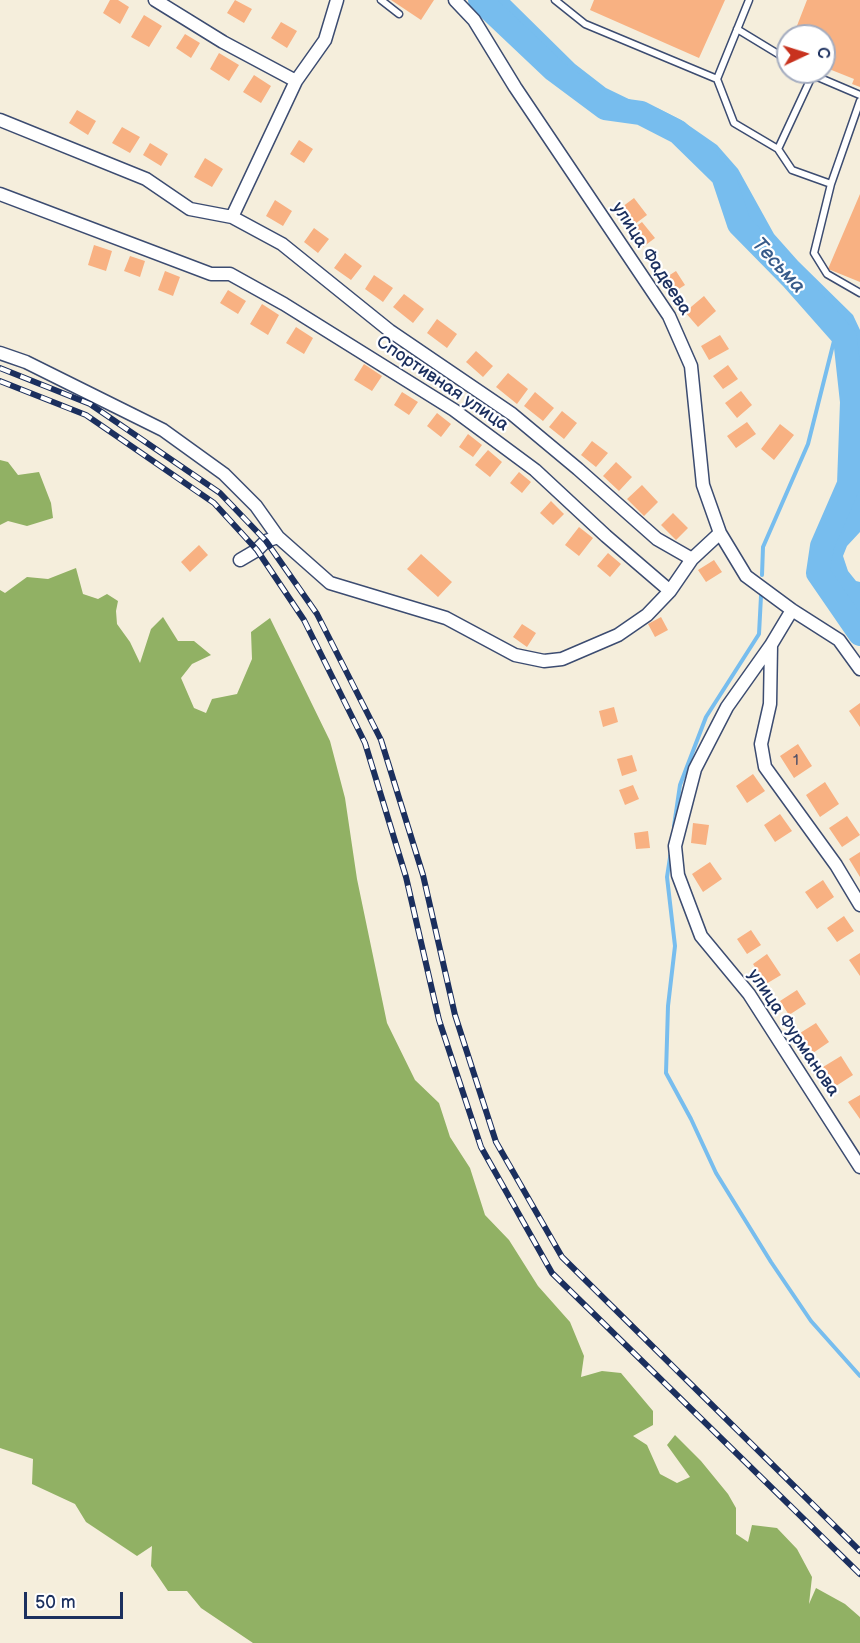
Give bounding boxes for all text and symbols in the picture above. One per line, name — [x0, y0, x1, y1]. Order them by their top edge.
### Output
north arrow — [776, 24, 836, 84]
text: С — [813, 47, 832, 59]
street label: улица Фадеева — [606, 198, 696, 320]
water label: Тесьма — [746, 233, 810, 299]
street label: Спортивная улица — [372, 332, 512, 436]
house number: 1 — [793, 752, 799, 770]
street label: улица Фурманова — [742, 965, 844, 1101]
scale bar — [27, 1580, 126, 1618]
text: 50 m — [35, 1592, 76, 1613]

